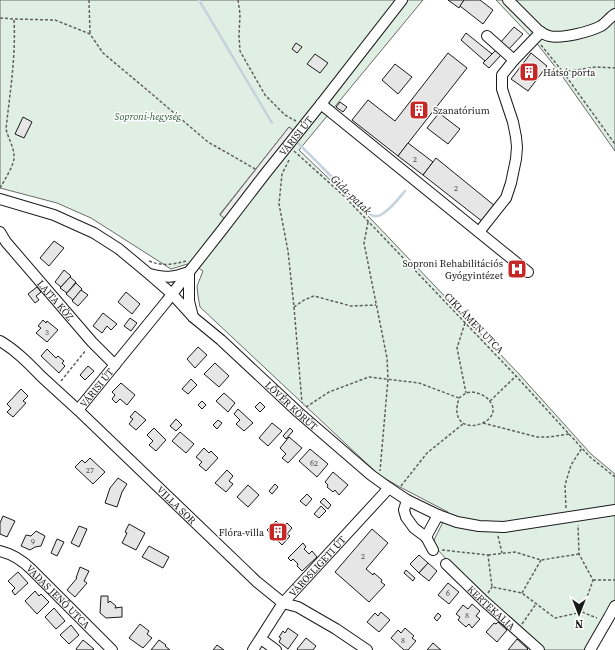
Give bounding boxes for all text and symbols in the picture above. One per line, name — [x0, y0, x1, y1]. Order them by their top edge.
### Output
building icon: Hátsó porta — [518, 61, 540, 83]
place label: Hátsó porta — [543, 66, 596, 79]
building icon: Szanatórium — [408, 99, 430, 121]
place label: Szanatórium — [433, 104, 490, 117]
park label: Soproni-hegység — [115, 110, 183, 123]
street label: VÁRISI ÚT — [276, 114, 315, 158]
house number: 2 — [413, 154, 417, 165]
water label: Gida-patak — [327, 172, 375, 219]
house number: 2 — [454, 183, 458, 194]
place label: Soproni Rehabilitációs Gyógyintézet — [402, 257, 504, 282]
hospital icon: Soproni Rehabilitációs Gyógyintézet — [506, 258, 528, 280]
street label: LAJTA KÖZ — [35, 277, 77, 323]
street label: CIKLÁMEN UTCA — [442, 290, 507, 357]
house number: 3 — [45, 327, 49, 338]
street label: VÁRISI ÚT — [77, 365, 116, 410]
street label: LŐVÉR KÖRÚT — [262, 378, 321, 433]
house number: 62 — [310, 458, 318, 469]
house number: 27 — [86, 465, 94, 476]
street label: VILLA SOR — [154, 483, 199, 527]
building icon: Flóra-villa — [267, 521, 289, 543]
place label: Flóra-villa — [219, 526, 265, 539]
street label: VÁROSLIGETI ÚT — [286, 533, 348, 599]
house number: 9 — [31, 536, 35, 547]
house number: 2 — [361, 551, 365, 562]
street label: VADAS JENŐ UTCA — [24, 562, 93, 631]
street label: KERTEKALJA — [465, 582, 518, 633]
house number: 6 — [446, 588, 450, 599]
north arrow — [559, 594, 599, 634]
house number: 8 — [465, 610, 469, 621]
text: N — [575, 616, 583, 631]
house number: 8 — [401, 635, 405, 646]

